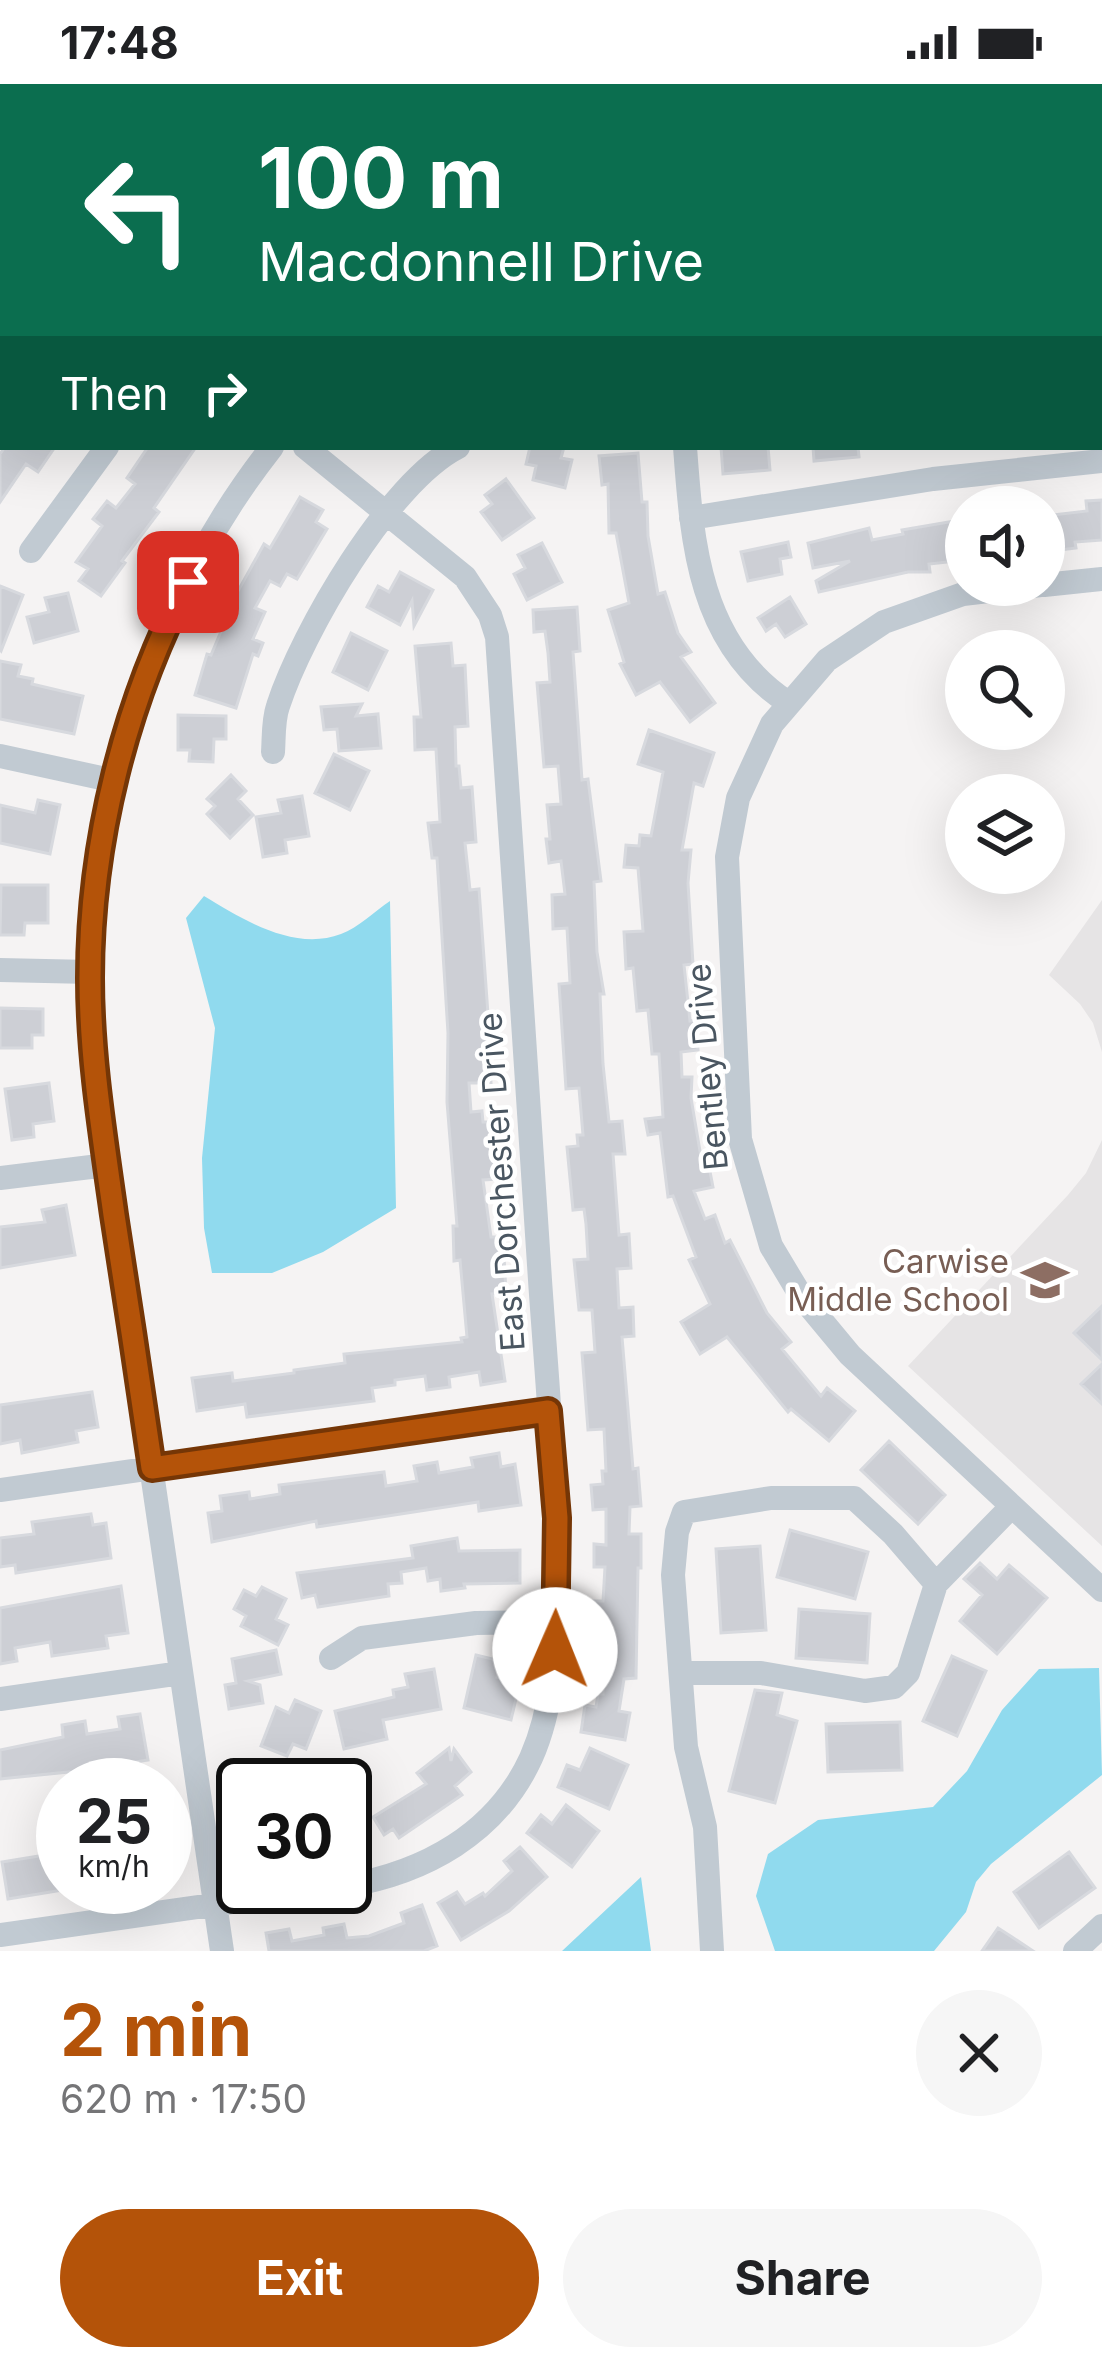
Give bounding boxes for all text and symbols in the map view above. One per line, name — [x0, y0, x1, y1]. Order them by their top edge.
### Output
text: 17:48 — [60, 15, 179, 70]
text: 100 m — [258, 127, 504, 228]
icon: left — [60, 132, 216, 288]
text: Macdonnell Drive — [258, 229, 704, 294]
icon: right — [192, 360, 258, 426]
text: Then — [60, 366, 168, 421]
map controls — [945, 486, 1065, 894]
button: sound — [945, 486, 1065, 606]
pin — [137, 531, 239, 633]
icon: arrive — [155, 549, 221, 615]
button: search — [945, 630, 1065, 750]
button: layers — [945, 774, 1065, 894]
street label: Bentley Drive — [678, 962, 736, 1172]
street label: East Dorchester Drive — [469, 1011, 533, 1353]
place label: Carwise Middle School — [787, 1241, 1009, 1319]
school or university icon: Carwise Middle School — [1020, 1255, 1070, 1305]
position arrow — [492, 1587, 618, 1713]
speed limit sign: 30 — [216, 1758, 372, 1914]
text: 25 — [76, 1785, 152, 1857]
text: km/h — [78, 1848, 150, 1884]
text: 2 min — [60, 1986, 252, 2073]
button: close — [916, 1990, 1042, 2116]
text: 620 m · 17:50 — [60, 2075, 307, 2122]
button: Exit — [60, 2209, 539, 2347]
button: Share — [563, 2209, 1042, 2347]

